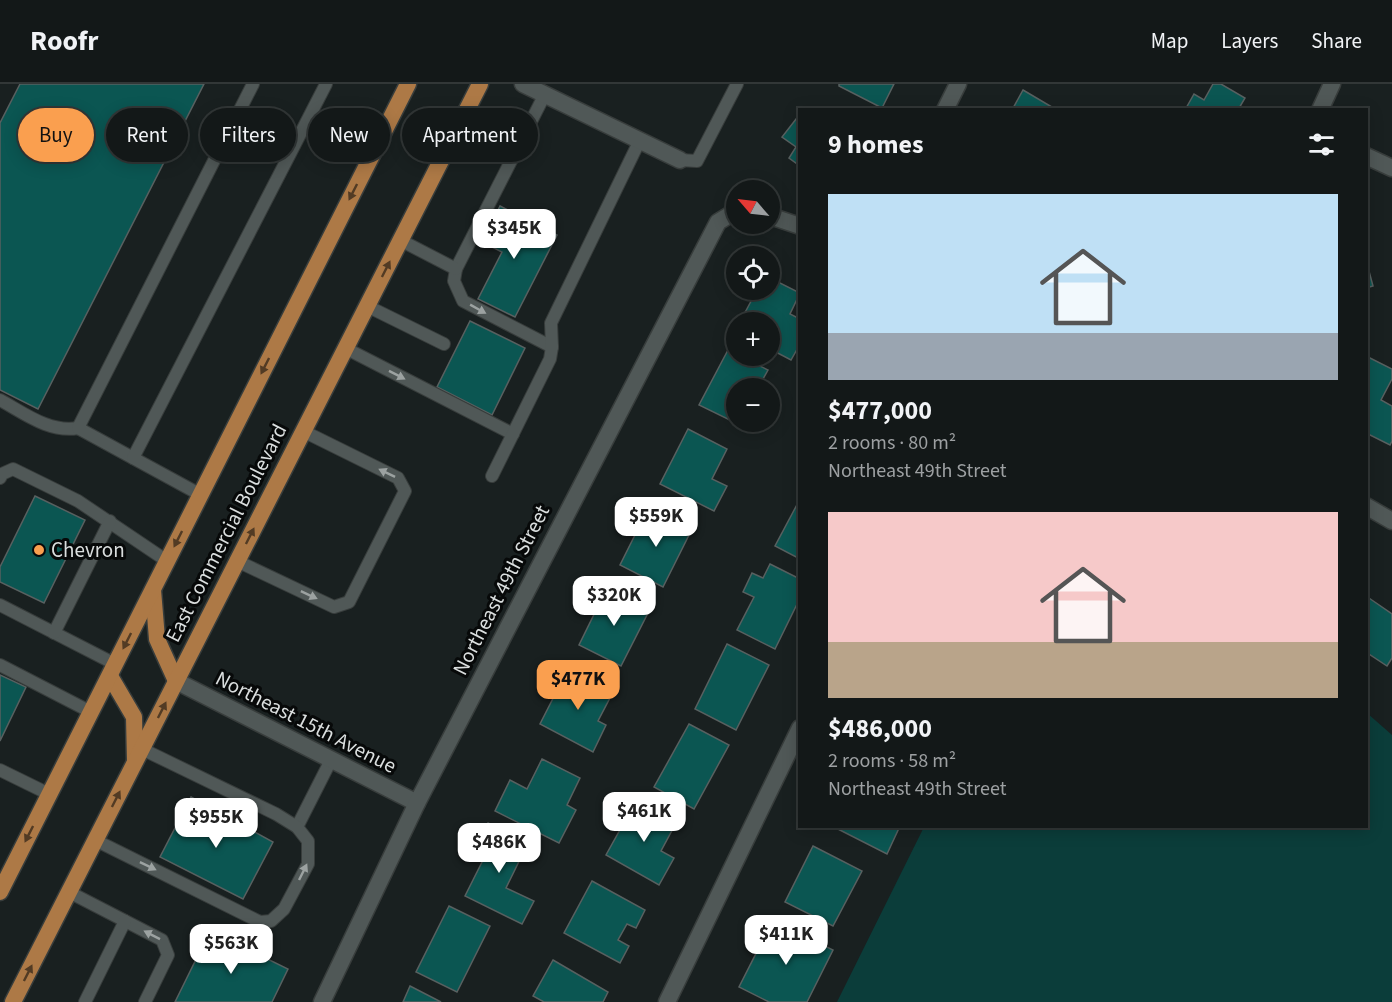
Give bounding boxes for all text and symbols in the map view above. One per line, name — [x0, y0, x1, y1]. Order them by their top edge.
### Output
text: Roofr — [30, 21, 99, 61]
text: Map — [1151, 26, 1188, 56]
text: Layers — [1221, 26, 1278, 56]
text: Share — [1311, 26, 1362, 56]
chip: Buy — [18, 108, 94, 162]
chip: Rent — [106, 108, 188, 162]
chip: Filters — [200, 108, 296, 162]
chip: New — [308, 108, 390, 162]
chip: Apartment — [402, 108, 538, 162]
text: 9 homes — [828, 126, 923, 163]
icon: filters — [1305, 128, 1338, 161]
north arrow — [726, 180, 780, 234]
map controls — [726, 180, 780, 432]
one-way arrow — [349, 184, 358, 201]
pin: $345K — [472, 209, 556, 260]
text: $345K — [487, 214, 541, 242]
icon: home — [1029, 233, 1137, 341]
button: locate — [726, 246, 780, 300]
one-way arrow — [381, 260, 390, 277]
one-way arrow — [469, 304, 486, 314]
button: + — [726, 312, 780, 366]
one-way arrow — [261, 358, 270, 375]
one-way arrow — [389, 370, 406, 380]
button: − — [726, 378, 780, 432]
text: $477,000 — [828, 392, 932, 429]
street label: East Commercial Boulevard — [158, 419, 294, 647]
text: 2 rooms · 80 m² — [828, 429, 956, 457]
text: Northeast 49th Street — [828, 457, 1006, 485]
one-way arrow — [379, 468, 396, 477]
pin: $559K — [614, 497, 698, 548]
street label: Northeast 49th Street — [445, 500, 557, 680]
text: $559K — [629, 502, 683, 530]
one-way arrow — [244, 527, 254, 545]
one-way arrow — [174, 530, 183, 547]
place label: Chevron — [51, 535, 125, 565]
marker: Chevron — [32, 543, 46, 557]
icon: home — [1029, 551, 1137, 659]
pin: $320K — [572, 576, 656, 627]
text: $320K — [587, 581, 641, 609]
one-way arrow — [300, 591, 317, 600]
one-way arrow — [122, 632, 132, 649]
pin: $477K — [536, 660, 620, 711]
street label: Northeast 15th Avenue — [210, 663, 402, 781]
text: $477K — [551, 665, 605, 693]
one-way arrow — [157, 701, 166, 718]
text: $486,000 — [828, 710, 932, 747]
text: 2 rooms · 58 m² — [828, 747, 956, 775]
text: Northeast 49th Street — [828, 775, 1006, 803]
one-way arrow — [111, 791, 121, 808]
pin: $461K — [602, 792, 686, 843]
text: $461K — [617, 797, 671, 825]
pin: $955K — [174, 798, 258, 849]
text: $955K — [189, 803, 243, 831]
pin: $486K — [457, 823, 541, 874]
one-way arrow — [25, 825, 34, 842]
text: $486K — [472, 828, 526, 856]
one-way arrow — [139, 861, 156, 871]
one-way arrow — [298, 864, 308, 881]
pin: $411K — [744, 915, 828, 966]
text: $411K — [759, 920, 813, 948]
pin: $563K — [189, 924, 273, 975]
text: $563K — [204, 929, 258, 957]
one-way arrow — [144, 930, 161, 940]
one-way arrow — [23, 965, 32, 982]

